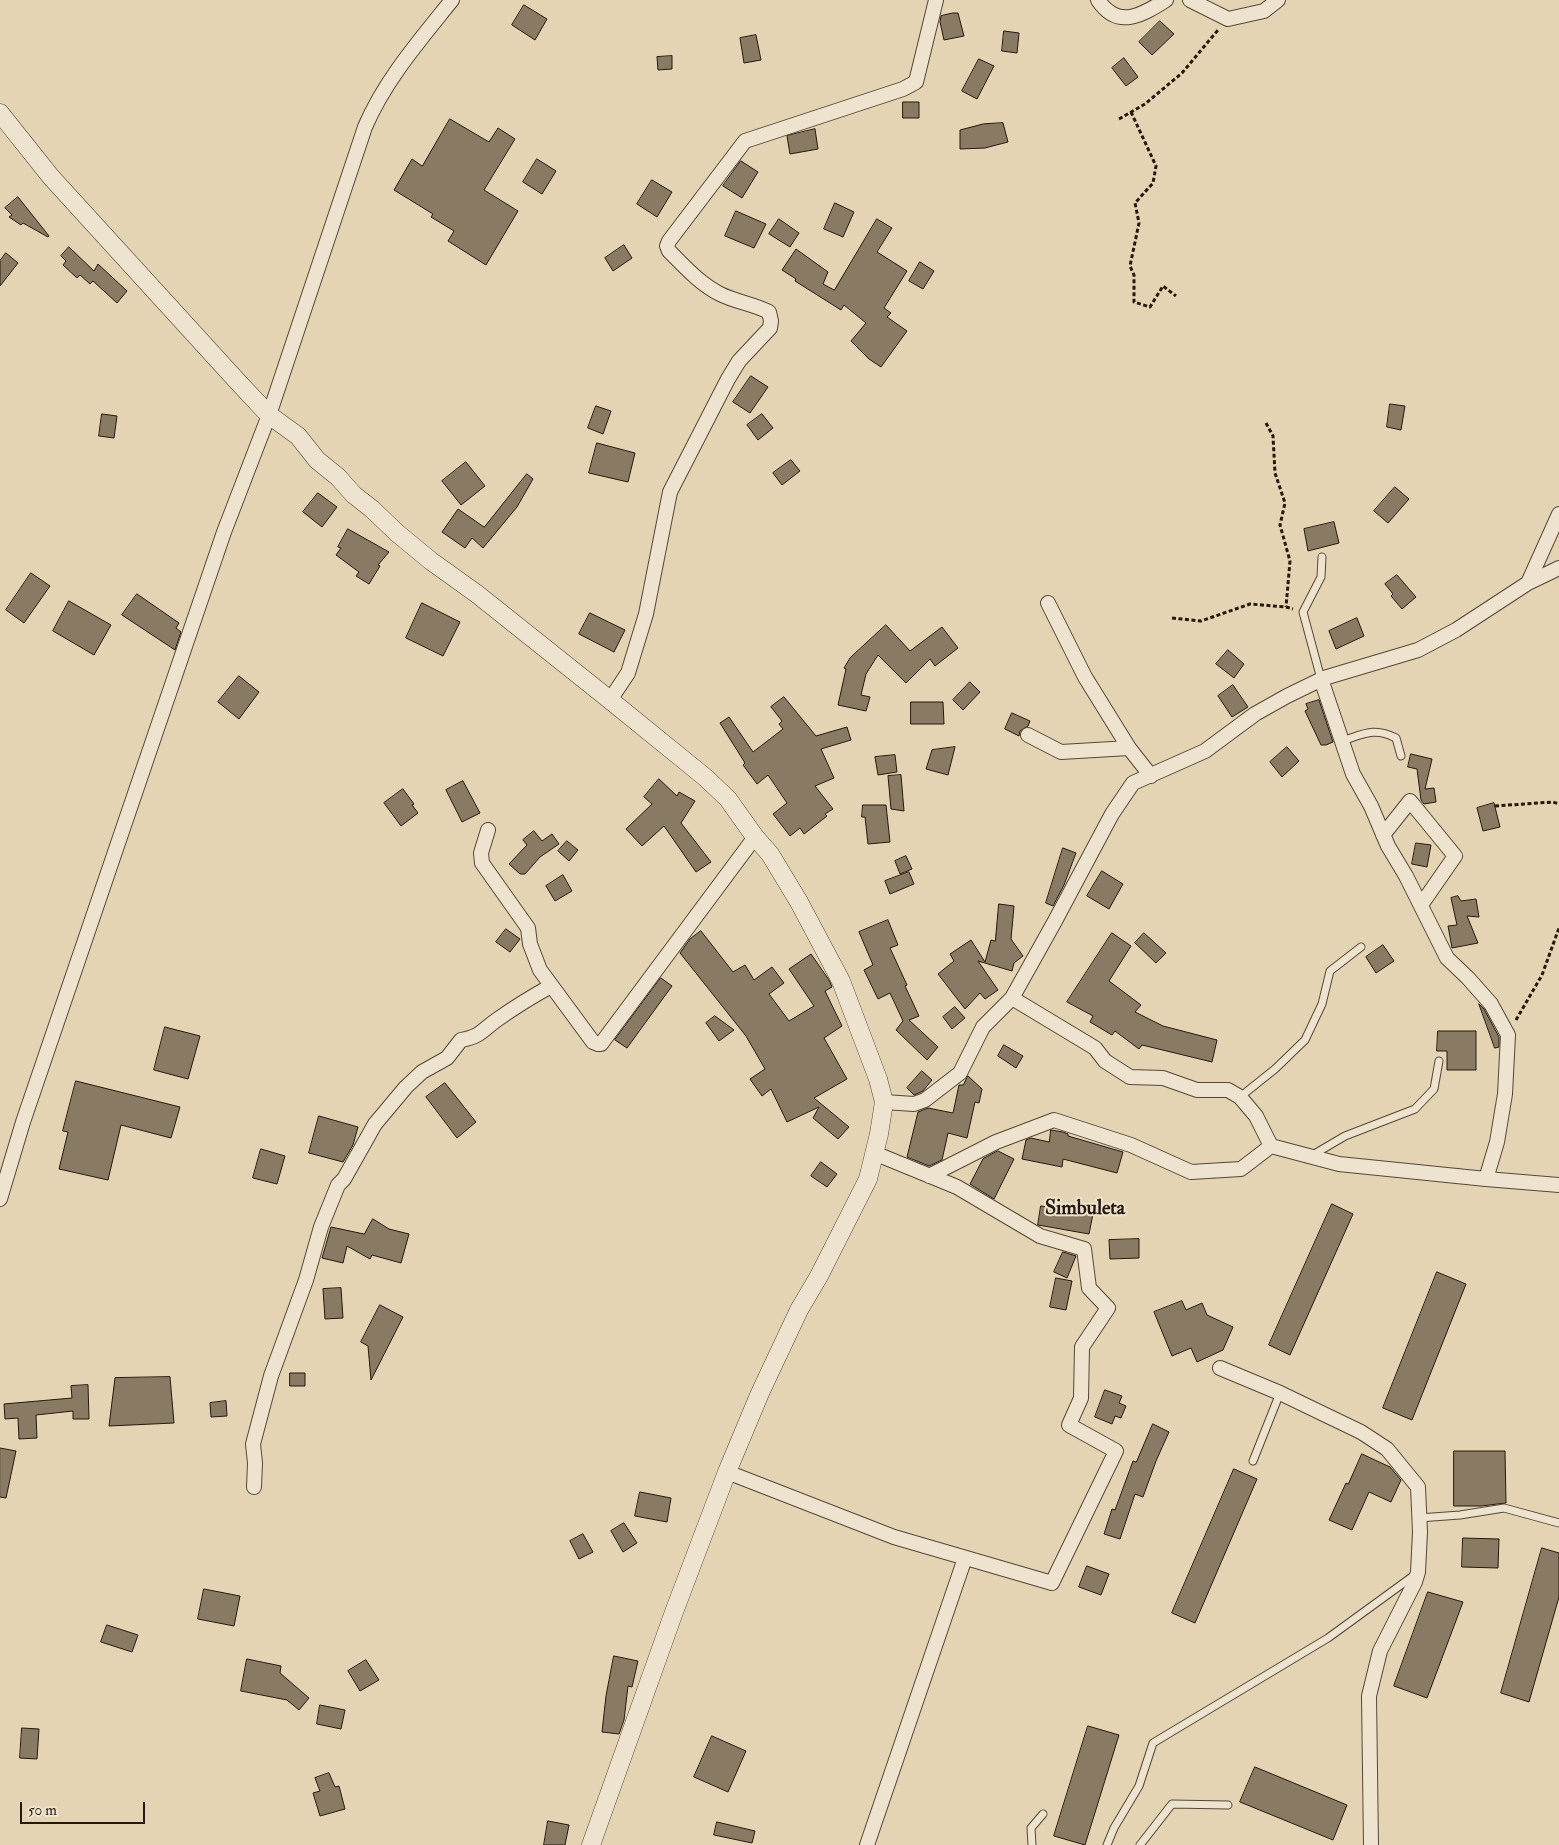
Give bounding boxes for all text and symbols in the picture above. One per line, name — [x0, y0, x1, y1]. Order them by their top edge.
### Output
district label: Simbuleta — [1045, 1198, 1125, 1222]
scale bar — [22, 1792, 148, 1824]
text: 50 m — [28, 1801, 57, 1820]

